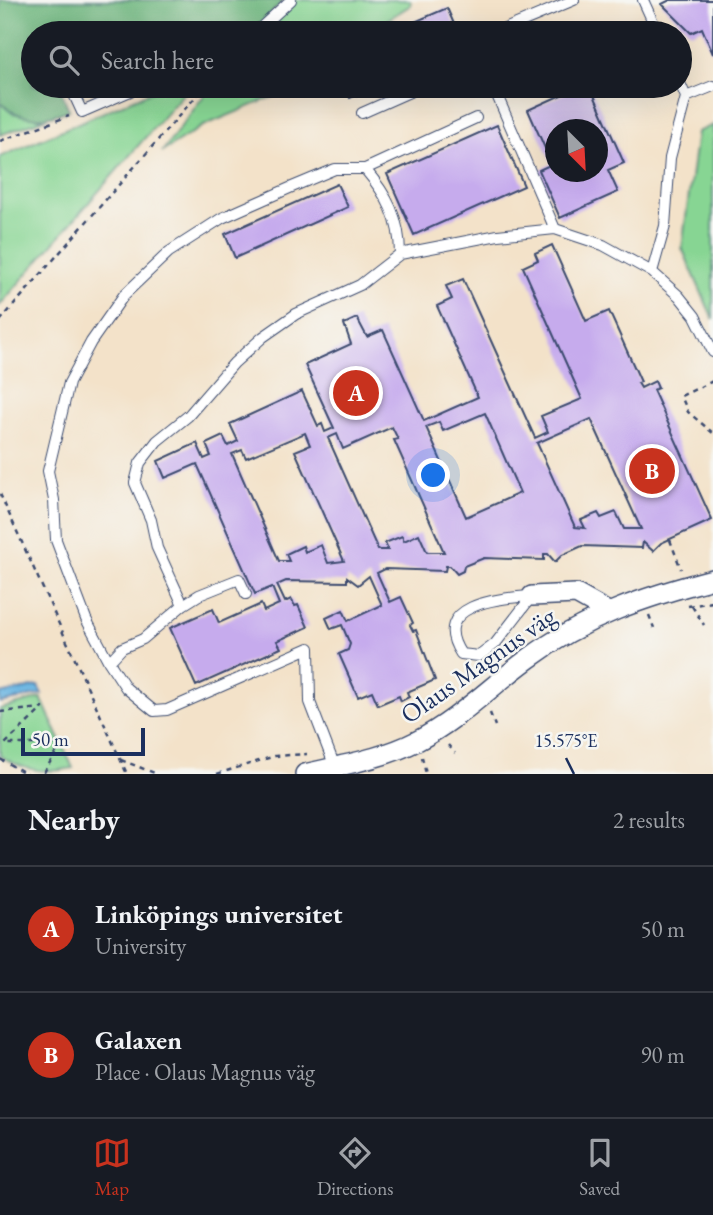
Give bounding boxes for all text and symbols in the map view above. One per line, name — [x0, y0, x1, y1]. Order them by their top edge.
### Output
search box — [21, 21, 692, 98]
icon: search — [45, 41, 83, 79]
text: Search here — [101, 43, 214, 77]
north arrow — [545, 119, 608, 182]
pin: A — [333, 367, 379, 419]
pin: B — [629, 445, 675, 497]
your location — [416, 458, 450, 492]
street label: Olaus Magnus väg — [394, 598, 563, 731]
scale bar — [21, 725, 145, 757]
text: 50 m — [32, 727, 69, 752]
text: 15.575°E — [535, 729, 597, 752]
text: Nearby — [28, 800, 120, 839]
text: 2 results — [613, 805, 685, 835]
text: Linköpings universitet — [95, 897, 342, 931]
text: A — [43, 914, 59, 944]
text: 50 m — [640, 914, 685, 944]
text: University — [95, 931, 186, 961]
text: Galaxen — [95, 1023, 182, 1057]
text: B — [44, 1040, 58, 1070]
text: 90 m — [640, 1040, 685, 1070]
text: Place · Olaus Magnus väg — [95, 1057, 315, 1087]
tab: Map — [93, 1134, 131, 1201]
tab: Directions — [317, 1134, 393, 1201]
tab: Saved — [579, 1134, 620, 1201]

